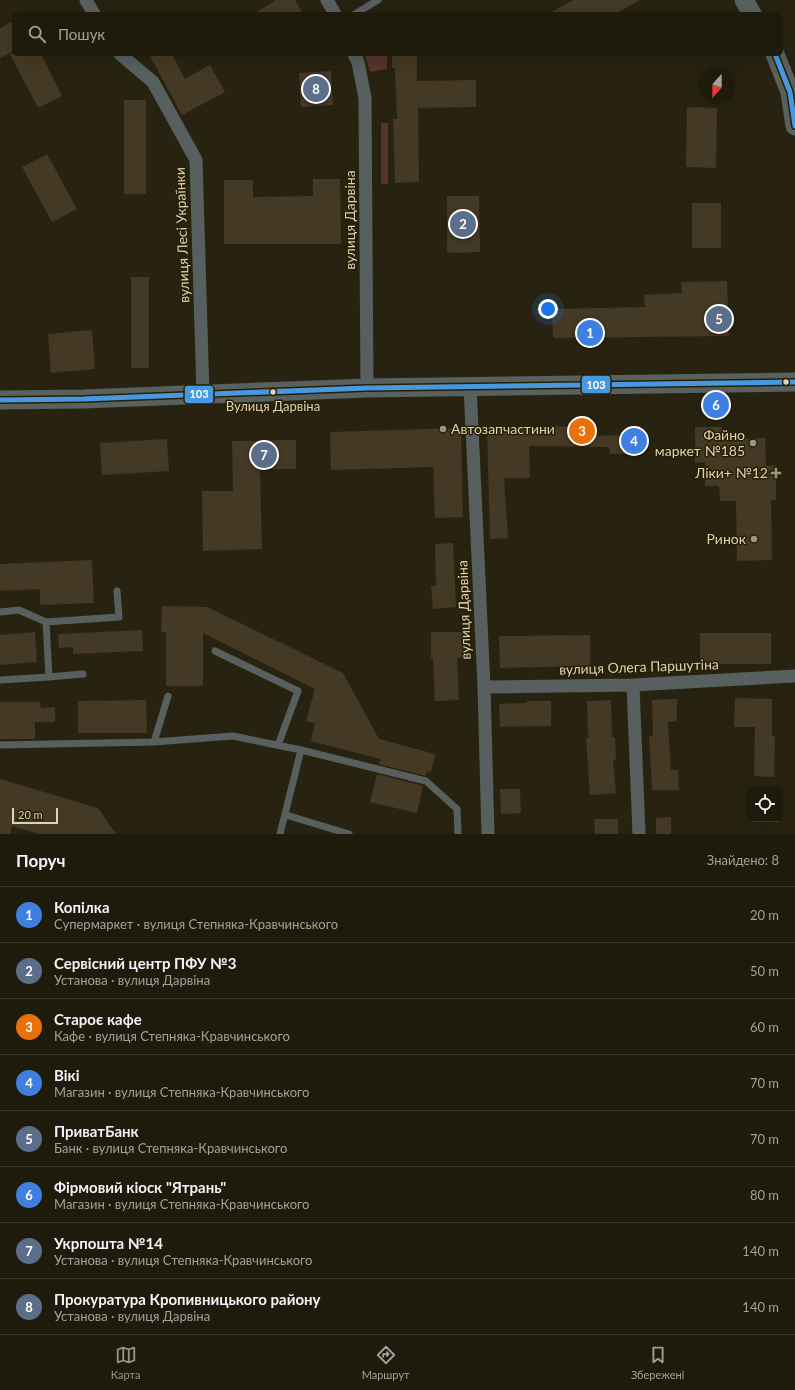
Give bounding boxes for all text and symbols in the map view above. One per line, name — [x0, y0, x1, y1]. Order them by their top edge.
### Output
search box — [12, 12, 783, 56]
icon: search — [26, 23, 48, 45]
text: Пошук — [58, 25, 105, 43]
north arrow — [699, 68, 735, 104]
pin: 8 — [303, 74, 329, 104]
street label: вулиця Лесі Українки — [171, 167, 192, 303]
street label: вулиця Дарвіна — [341, 170, 358, 270]
pin: 2 — [450, 209, 476, 239]
your location — [538, 299, 558, 319]
pin: 5 — [706, 304, 732, 334]
pin: 1 — [577, 318, 603, 348]
line badge: 103 — [581, 375, 611, 394]
unlabelled marker — [781, 377, 791, 387]
text: 103 — [586, 378, 606, 391]
line badge: 103 — [184, 385, 214, 404]
text: 103 — [189, 387, 209, 400]
marker: Вулиця Дарвіна — [268, 387, 278, 397]
pin: 6 — [703, 390, 729, 420]
place label: Вулиця Дарвіна — [226, 398, 320, 414]
pin: 3 — [569, 416, 595, 446]
place label: Автозапчастини — [451, 420, 555, 437]
marker: Автозапчастини — [438, 424, 448, 434]
pin: 4 — [621, 426, 647, 456]
place label: Файно маркет №185 — [655, 426, 745, 459]
marker: Файно маркет №185 — [748, 438, 758, 448]
pin: 7 — [251, 440, 277, 470]
place label: Ліки+ №12 — [694, 464, 768, 481]
marker: Ліки+ №12 — [771, 468, 781, 478]
place label: Ринок — [707, 530, 747, 547]
marker: Ринок — [749, 534, 759, 544]
street label: вулиця Дарвіна — [453, 560, 474, 660]
street label: вулиця Олега Паршутіна — [559, 655, 719, 678]
map controls — [747, 786, 783, 822]
button: locate — [747, 786, 783, 822]
scale bar — [12, 806, 58, 825]
text: 20 m — [18, 808, 43, 821]
text: Поруч — [16, 850, 66, 871]
text: Знайдено: 8 — [707, 852, 779, 868]
text: Копілка — [54, 898, 110, 916]
text: 1 — [25, 907, 33, 923]
text: 20 m — [750, 907, 779, 923]
text: Супермаркет · вулиця Степняка-Кравчинського — [54, 916, 338, 932]
text: Сервісний центр ПФУ №3 — [54, 954, 236, 972]
text: 2 — [25, 963, 33, 979]
text: 50 m — [750, 963, 779, 979]
text: Установа · вулиця Дарвіна — [54, 972, 210, 988]
text: Староє кафе — [54, 1010, 142, 1028]
text: 3 — [25, 1019, 33, 1035]
text: 60 m — [750, 1019, 779, 1035]
text: Кафе · вулиця Степняка-Кравчинського — [54, 1028, 290, 1044]
text: Вікі — [54, 1066, 80, 1084]
text: 4 — [25, 1075, 33, 1091]
text: 70 m — [750, 1075, 779, 1091]
text: Магазин · вулиця Степняка-Кравчинського — [54, 1084, 310, 1100]
text: ПриватБанк — [54, 1122, 139, 1140]
text: 5 — [25, 1131, 33, 1147]
text: 70 m — [750, 1131, 779, 1147]
text: Банк · вулиця Степняка-Кравчинського — [54, 1140, 287, 1156]
text: Фірмовий кіоск "Ятрань" — [54, 1178, 226, 1196]
text: 6 — [25, 1187, 33, 1203]
text: 80 m — [750, 1187, 779, 1203]
text: Магазин · вулиця Степняка-Кравчинського — [54, 1196, 310, 1212]
text: Укрпошта №14 — [54, 1234, 163, 1252]
text: 7 — [25, 1243, 33, 1259]
text: 140 m — [742, 1243, 779, 1259]
text: Установа · вулиця Степняка-Кравчинського — [54, 1252, 313, 1268]
text: Прокуратура Кропивницького району — [54, 1290, 320, 1308]
text: 8 — [25, 1299, 33, 1315]
text: 140 m — [742, 1299, 779, 1315]
text: Установа · вулиця Дарвіна — [54, 1308, 210, 1324]
tab: Карта — [111, 1344, 140, 1381]
tab: Маршрут — [362, 1344, 410, 1381]
tab: Збережені — [631, 1344, 684, 1381]

